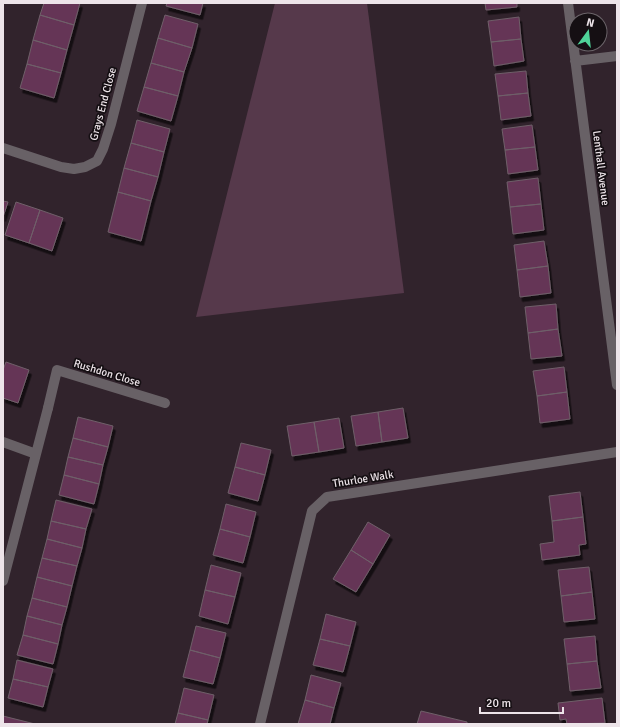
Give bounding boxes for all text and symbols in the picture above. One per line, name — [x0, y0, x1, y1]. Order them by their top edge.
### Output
north arrow — [568, 12, 608, 52]
text: N — [585, 16, 596, 30]
street label: Grays End Close — [87, 66, 119, 142]
street label: Lenthall Avenue — [590, 130, 612, 206]
street label: Rushdon Close — [72, 357, 142, 389]
street label: Thurloe Walk — [332, 468, 395, 490]
scale bar — [480, 689, 563, 715]
text: 20 m — [486, 696, 511, 711]

